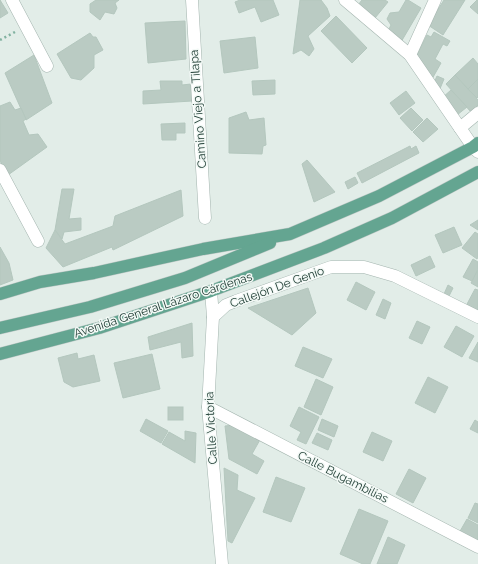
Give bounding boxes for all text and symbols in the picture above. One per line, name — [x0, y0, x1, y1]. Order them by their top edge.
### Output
street label: Camino Viejo a Tilapa — [187, 49, 209, 169]
street label: Callejón De Genio — [228, 263, 326, 311]
street label: Avenida General Lázaro Cárdenas — [72, 269, 254, 341]
street label: Calle Victoria — [202, 391, 220, 465]
street label: Calle Bugambilias — [295, 448, 391, 506]

